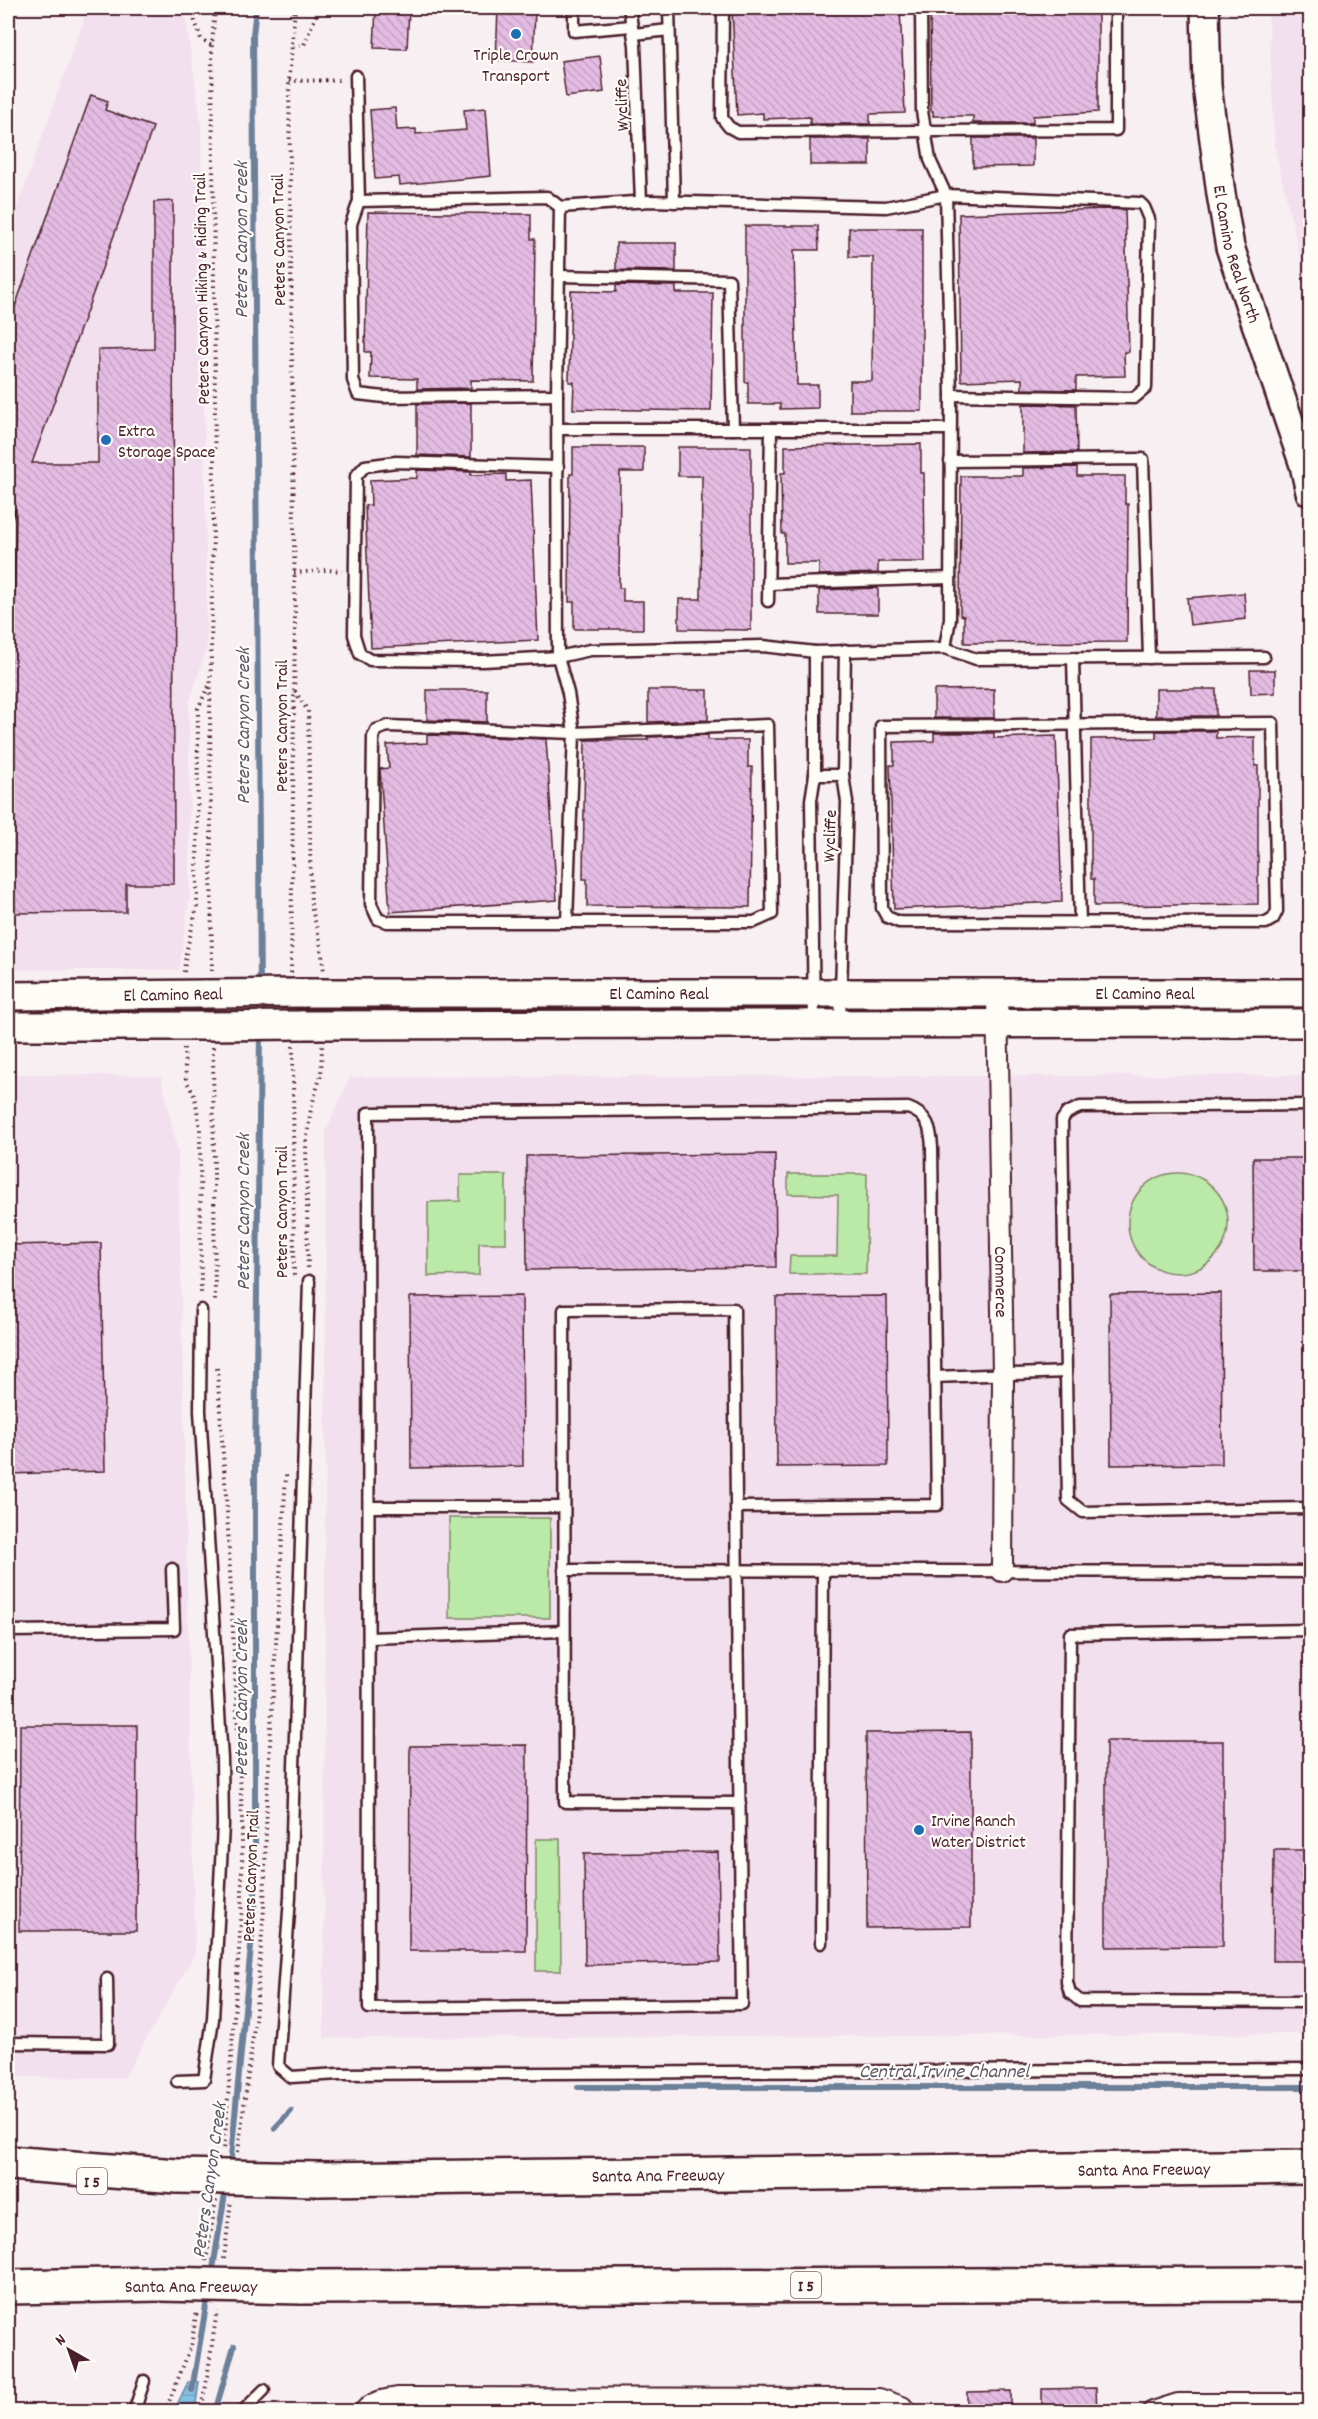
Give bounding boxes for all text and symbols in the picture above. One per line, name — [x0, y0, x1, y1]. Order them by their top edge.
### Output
marker: Triple Crown Transport — [509, 27, 523, 41]
place label: Triple Crown Transport — [473, 44, 559, 90]
street label: Wycliffe — [610, 78, 637, 132]
water label: Peters Canyon Creek — [229, 160, 257, 318]
street label: Peters Canyon Hiking & Riding Trail — [189, 172, 218, 405]
street label: Peters Canyon Trail — [267, 173, 294, 306]
street label: El Camino Real North — [1205, 184, 1265, 327]
place label: Extra Storage Space — [118, 420, 216, 466]
marker: Extra Storage Space — [99, 433, 113, 447]
water label: Peters Canyon Creek — [231, 646, 259, 804]
street label: Peters Canyon Trail — [271, 659, 296, 792]
street label: Wycliffe — [818, 809, 845, 863]
street label: El Camino Real — [123, 983, 224, 1010]
street label: El Camino Real — [609, 983, 709, 1008]
street label: El Camino Real — [1095, 983, 1195, 1008]
water label: Peters Canyon Creek — [231, 1132, 259, 1290]
street label: Peters Canyon Trail — [271, 1145, 296, 1278]
street label: Commerce — [986, 1246, 1012, 1318]
water label: Peters Canyon Creek — [229, 1618, 257, 1776]
street label: Peters Canyon Trail — [238, 1809, 267, 1943]
place label: Irvine Ranch Water District — [931, 1810, 1026, 1856]
marker: Irvine Ranch Water District — [912, 1823, 926, 1837]
water label: Central Irvine Channel — [859, 2059, 1031, 2087]
water label: Peters Canyon Creek — [186, 2099, 236, 2260]
street label: Santa Ana Freeway — [1078, 2158, 1211, 2185]
street label: Santa Ana Freeway — [592, 2164, 725, 2191]
road number: I 5 — [77, 2168, 107, 2194]
road number: I 5 — [791, 2272, 821, 2298]
street label: Santa Ana Freeway — [125, 2276, 258, 2301]
north arrow — [39, 2320, 99, 2380]
text: N — [51, 2329, 71, 2352]

